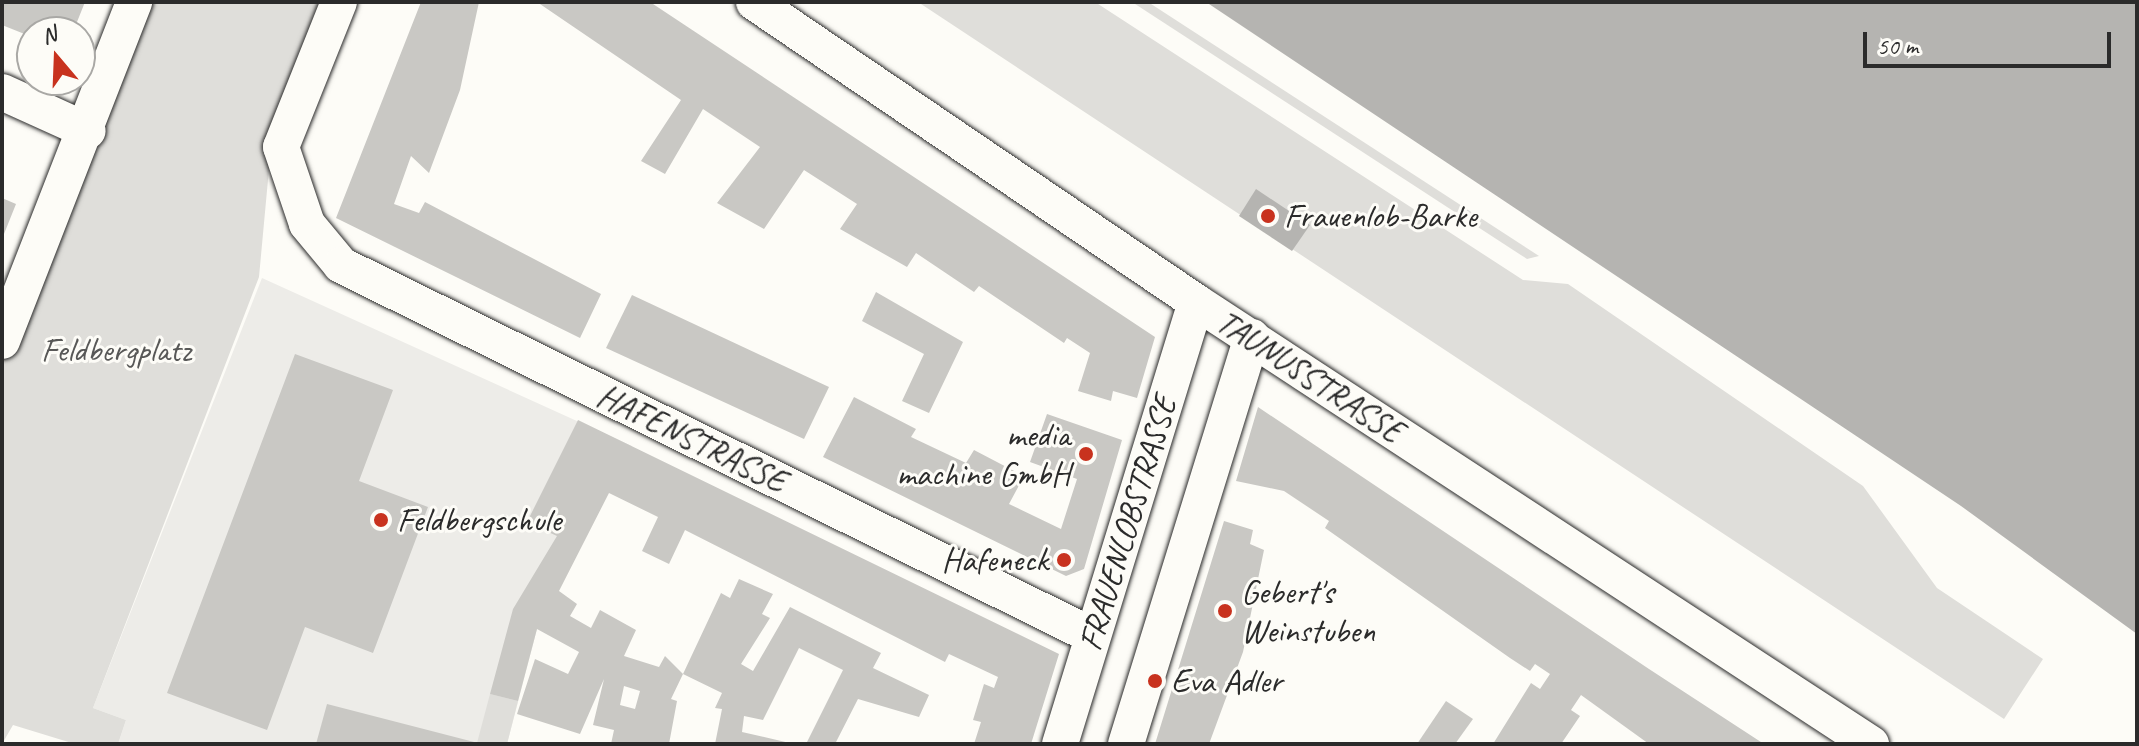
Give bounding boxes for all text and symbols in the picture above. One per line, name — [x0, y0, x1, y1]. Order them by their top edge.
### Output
north arrow — [16, 16, 96, 96]
scale bar — [1867, 16, 2115, 66]
text: N — [38, 20, 60, 51]
text: 50 m — [1877, 31, 1918, 61]
place label: Frauenlob-Barke — [1284, 196, 1477, 236]
marker: Frauenlob-Barke — [1259, 207, 1277, 225]
street label: TAUNUSSTRASSE — [1209, 301, 1411, 451]
park label: Feldbergplatz — [41, 330, 191, 370]
street label: HAFENSTRASSE — [591, 375, 793, 501]
street label: FRAUENLOBSTRASSE — [1069, 391, 1185, 655]
place label: media machine GmbH — [898, 414, 1070, 494]
marker: media machine GmbH — [1077, 445, 1095, 463]
place label: Feldbergschule — [397, 500, 561, 540]
marker: Feldbergschule — [372, 511, 390, 529]
place label: Hafeneck — [942, 540, 1048, 580]
marker: Hafeneck — [1055, 551, 1073, 569]
place label: Gebert's Weinstuben — [1241, 571, 1375, 650]
marker: Gebert's Weinstuben — [1216, 602, 1234, 620]
place label: Eva Adler — [1171, 661, 1282, 701]
marker: Eva Adler — [1146, 672, 1164, 690]

